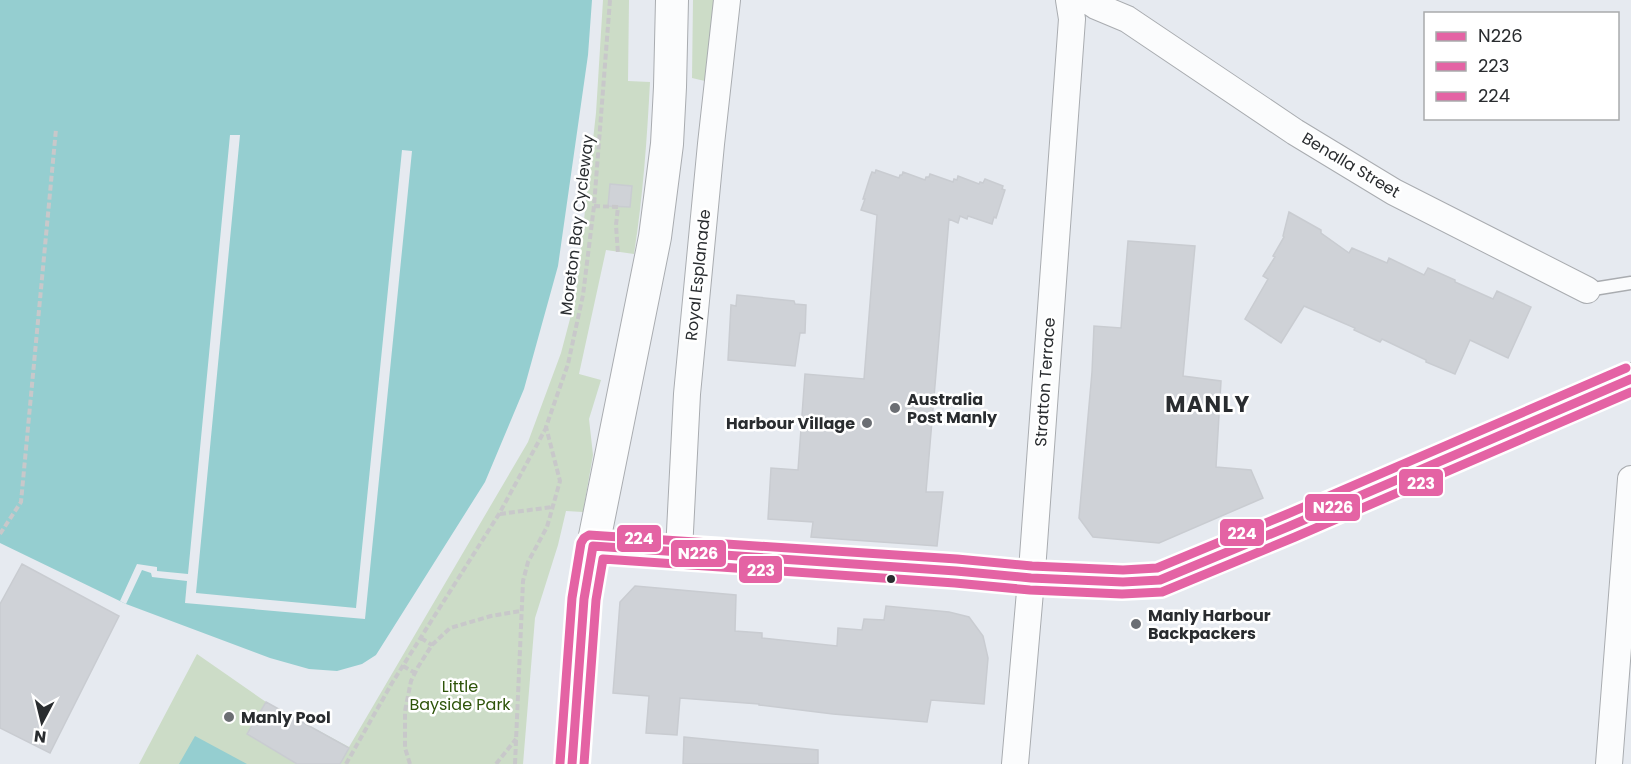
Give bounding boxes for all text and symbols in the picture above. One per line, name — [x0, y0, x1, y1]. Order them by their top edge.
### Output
legend — [1424, 12, 1619, 120]
text: N226 — [1478, 23, 1523, 48]
text: 223 — [1478, 53, 1509, 78]
text: 224 — [1478, 83, 1510, 108]
street label: Benalla Street — [1298, 127, 1404, 203]
street label: Moreton Bay Cycleway — [554, 133, 600, 317]
street label: Royal Esplanade — [680, 208, 716, 342]
street label: Stratton Terrace — [1029, 317, 1061, 447]
place label: Australia Post Manly — [907, 388, 998, 429]
district label: MANLY — [1165, 389, 1251, 420]
marker: Australia Post Manly — [888, 401, 902, 415]
place label: Harbour Village — [726, 412, 855, 435]
marker: Harbour Village — [860, 416, 874, 430]
line badge: 223 — [1398, 468, 1444, 497]
text: 223 — [1407, 472, 1435, 495]
line badge: N226 — [1304, 493, 1361, 522]
text: N226 — [1313, 496, 1353, 519]
line badge: 224 — [1219, 518, 1265, 547]
text: 224 — [1227, 522, 1257, 545]
line badge: 224 — [616, 524, 662, 553]
text: 224 — [624, 527, 654, 550]
line badge: N226 — [670, 539, 727, 568]
text: N226 — [678, 542, 718, 565]
line badge: 223 — [738, 555, 783, 584]
text: 223 — [747, 559, 775, 582]
unlabelled marker — [885, 573, 897, 585]
place label: Manly Harbour Backpackers — [1148, 604, 1271, 645]
marker: Manly Harbour Backpackers — [1129, 617, 1143, 631]
park label: Little Bayside Park — [409, 675, 511, 716]
north arrow — [12, 692, 72, 752]
place label: Manly Pool — [241, 706, 331, 729]
marker: Manly Pool — [222, 710, 236, 724]
text: N — [33, 724, 48, 749]

